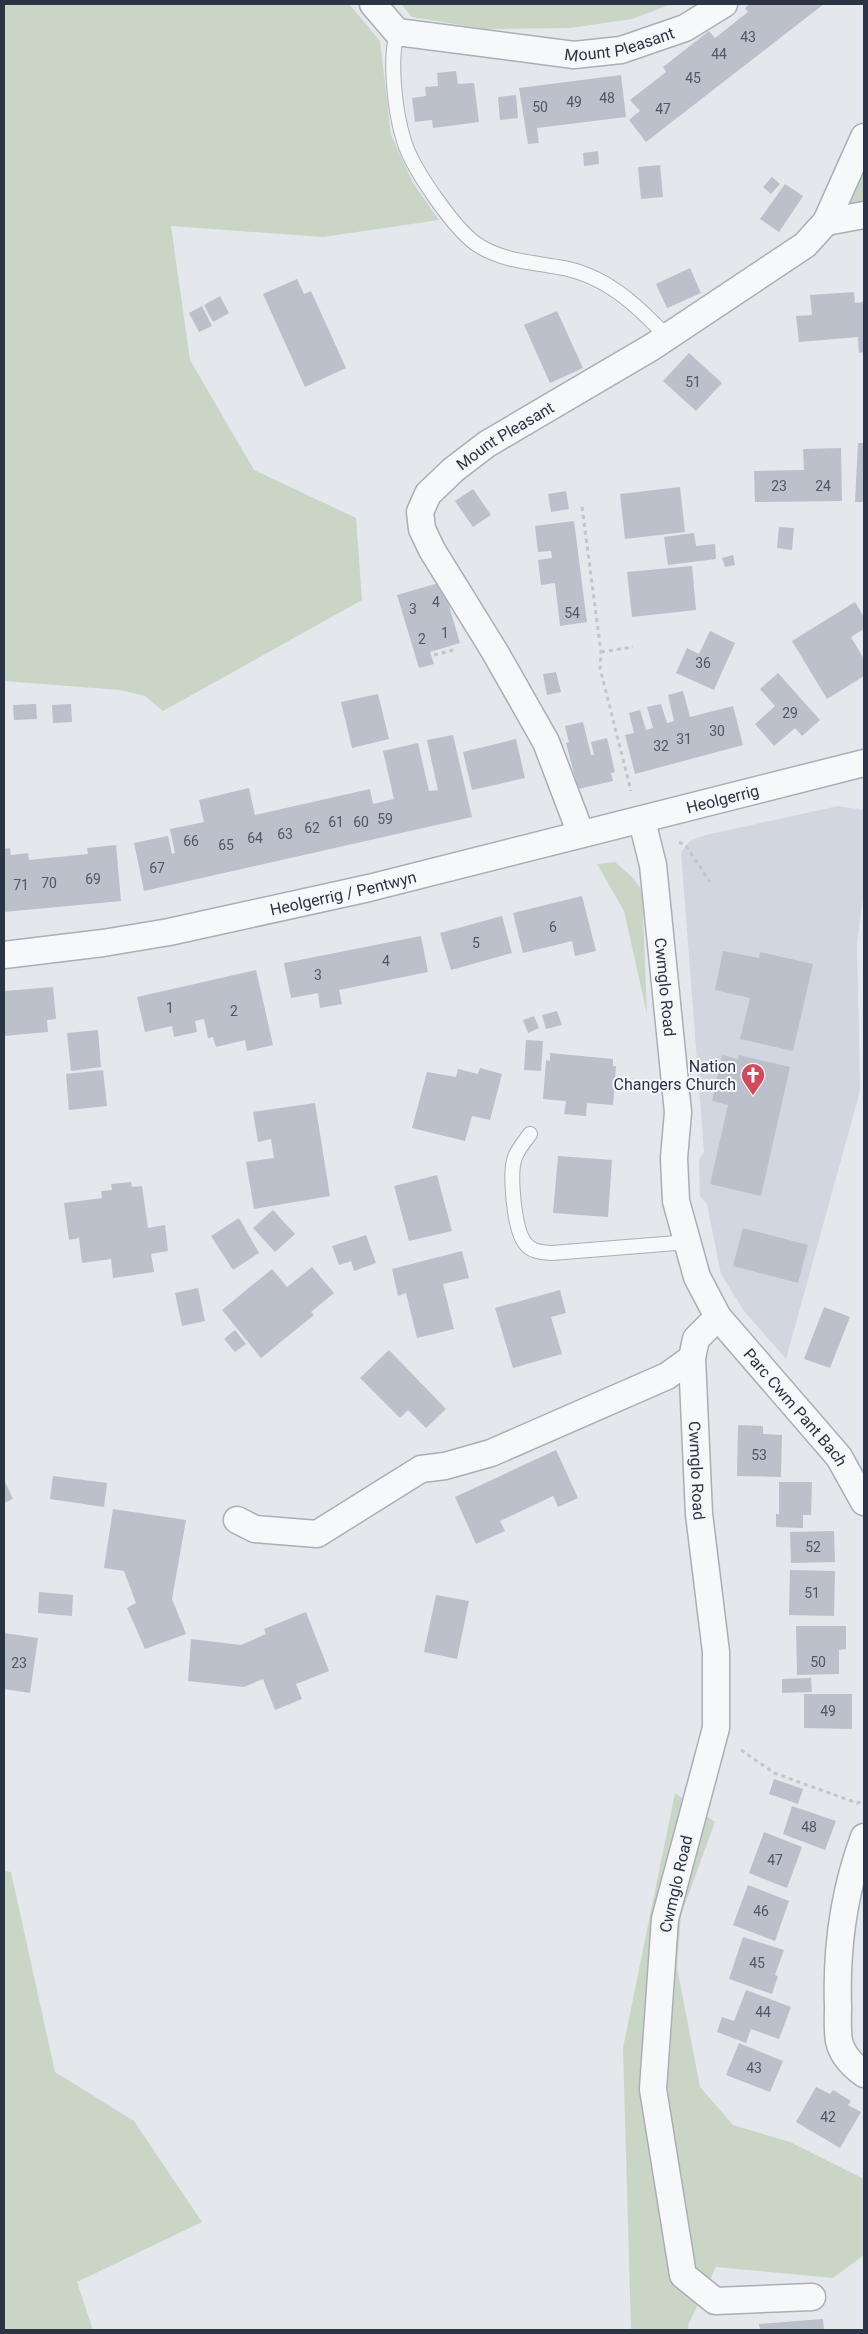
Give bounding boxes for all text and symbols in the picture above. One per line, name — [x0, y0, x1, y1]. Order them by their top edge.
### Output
street label: Mount Pleasant — [563, 23, 677, 65]
house number: 43 — [740, 29, 756, 45]
house number: 44 — [711, 46, 727, 62]
house number: 45 — [685, 70, 701, 86]
house number: 48 — [599, 90, 615, 106]
house number: 49 — [566, 94, 582, 110]
house number: 50 — [532, 99, 548, 115]
house number: 47 — [655, 101, 671, 117]
house number: 51 — [685, 374, 701, 390]
street label: Mount Pleasant — [452, 397, 557, 474]
house number: 23 — [771, 478, 787, 494]
house number: 24 — [815, 478, 831, 494]
house number: 4 — [432, 594, 440, 610]
house number: 3 — [409, 601, 417, 617]
house number: 54 — [564, 605, 580, 621]
house number: 1 — [441, 625, 449, 641]
house number: 2 — [418, 631, 426, 647]
house number: 36 — [695, 655, 711, 671]
house number: 29 — [782, 705, 798, 721]
house number: 30 — [709, 723, 725, 739]
house number: 31 — [676, 731, 692, 747]
house number: 32 — [653, 738, 669, 754]
street label: Heolgerrig — [684, 780, 761, 817]
house number: 59 — [377, 811, 393, 827]
house number: 61 — [328, 814, 344, 830]
house number: 60 — [353, 814, 369, 830]
house number: 62 — [304, 820, 320, 836]
house number: 63 — [277, 826, 293, 842]
house number: 64 — [247, 830, 263, 846]
house number: 66 — [183, 833, 199, 849]
house number: 65 — [218, 837, 234, 853]
house number: 67 — [149, 860, 165, 876]
street label: Heolgerrig / Pentwyn — [268, 867, 418, 919]
house number: 69 — [85, 871, 101, 887]
house number: 70 — [41, 875, 57, 891]
house number: 71 — [13, 877, 29, 893]
house number: 6 — [549, 919, 557, 935]
house number: 5 — [472, 935, 480, 951]
street label: Cwmglo Road — [651, 937, 680, 1037]
house number: 4 — [382, 953, 390, 969]
house number: 3 — [314, 967, 322, 983]
house number: 1 — [166, 1000, 174, 1016]
house number: 2 — [230, 1003, 238, 1019]
place label: Nation Changers Church — [614, 1057, 736, 1094]
church icon: Nation Changers Church — [740, 1062, 766, 1096]
street label: Parc Cwm Pant Bach — [740, 1344, 852, 1469]
street label: Cwmglo Road — [685, 1421, 709, 1521]
house number: 53 — [751, 1447, 767, 1463]
house number: 52 — [805, 1539, 821, 1555]
house number: 51 — [804, 1585, 820, 1601]
house number: 50 — [810, 1654, 826, 1670]
house number: 23 — [11, 1655, 27, 1671]
house number: 49 — [820, 1703, 836, 1719]
house number: 48 — [801, 1819, 817, 1835]
street label: Cwmglo Road — [656, 1834, 696, 1934]
house number: 47 — [767, 1852, 783, 1868]
house number: 46 — [753, 1903, 769, 1919]
house number: 45 — [749, 1955, 765, 1971]
house number: 44 — [755, 2004, 771, 2020]
house number: 43 — [746, 2060, 762, 2076]
house number: 42 — [820, 2109, 836, 2125]

